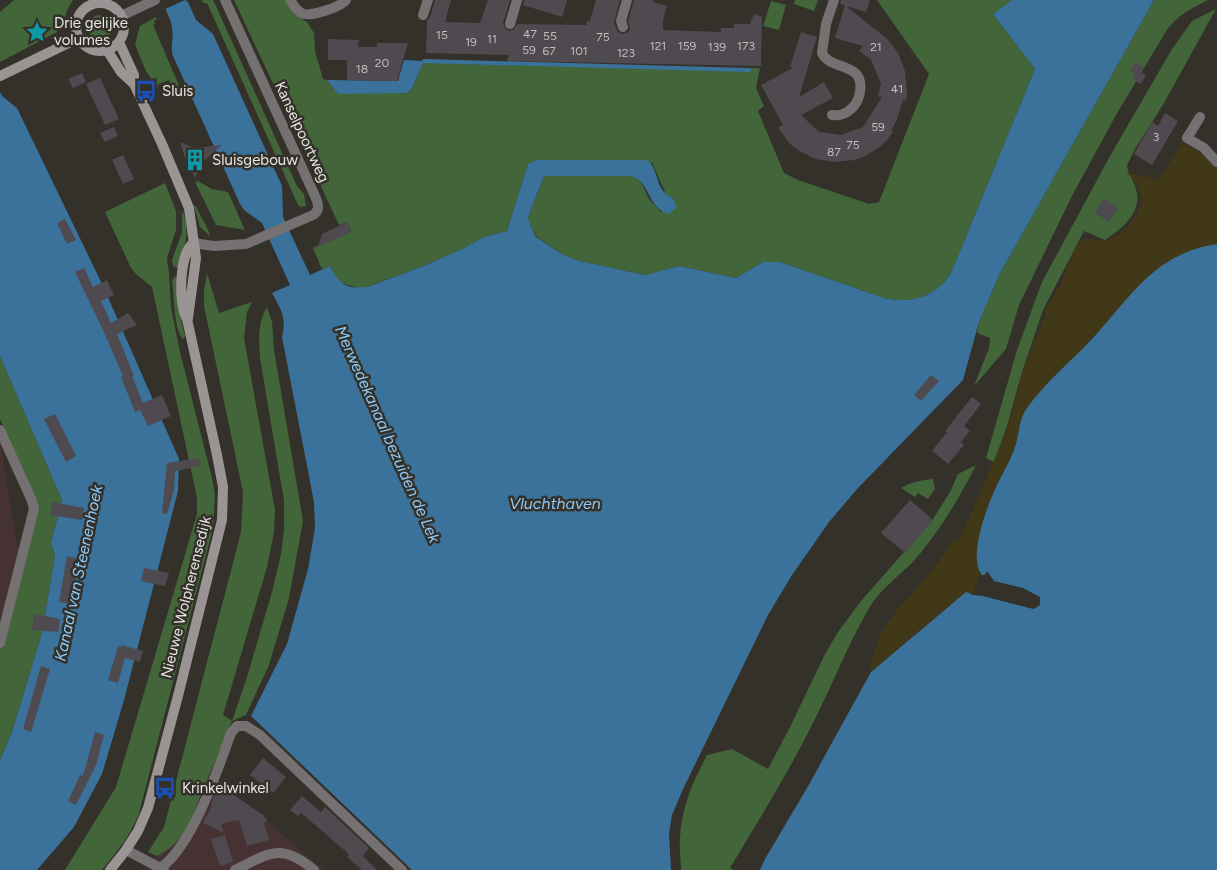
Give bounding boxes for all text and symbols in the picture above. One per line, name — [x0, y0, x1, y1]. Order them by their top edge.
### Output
place label: Drie gelijke volumes — [54, 14, 128, 49]
place icon: Drie gelijke volumes — [24, 19, 50, 45]
house number: 47 — [523, 27, 537, 41]
house number: 15 — [436, 28, 448, 42]
house number: 55 — [543, 29, 557, 43]
house number: 75 — [596, 30, 610, 44]
house number: 11 — [487, 32, 497, 46]
house number: 19 — [465, 35, 477, 49]
house number: 121 — [650, 39, 666, 53]
house number: 159 — [678, 39, 697, 53]
house number: 173 — [737, 39, 755, 53]
house number: 139 — [708, 40, 726, 54]
house number: 21 — [870, 40, 882, 54]
house number: 59 — [522, 43, 536, 57]
house number: 67 — [542, 44, 556, 58]
house number: 101 — [570, 44, 588, 58]
house number: 123 — [617, 46, 635, 60]
house number: 20 — [375, 56, 390, 70]
house number: 18 — [356, 62, 368, 76]
bus stop icon: Sluis — [133, 78, 159, 104]
street label: Kanselpoortweg — [271, 79, 333, 185]
place label: Sluis — [162, 82, 193, 100]
house number: 41 — [891, 82, 903, 96]
house number: 59 — [871, 120, 885, 134]
house number: 3 — [1153, 130, 1159, 144]
house number: 75 — [846, 138, 860, 152]
house number: 87 — [827, 145, 841, 159]
building icon: Sluisgebouw — [182, 147, 208, 173]
place label: Sluisgebouw — [212, 151, 298, 169]
water label: Merwedekanaal bezuiden de Lek — [331, 323, 445, 547]
water label: Kanaal van Steenenhoek — [51, 482, 107, 663]
water label: Vluchthaven — [509, 494, 601, 513]
street label: Nieuwe Wolpherensedijk — [157, 513, 215, 680]
bus stop icon: Krinkelwinkel — [152, 775, 178, 801]
place label: Krinkelwinkel — [182, 779, 269, 797]

